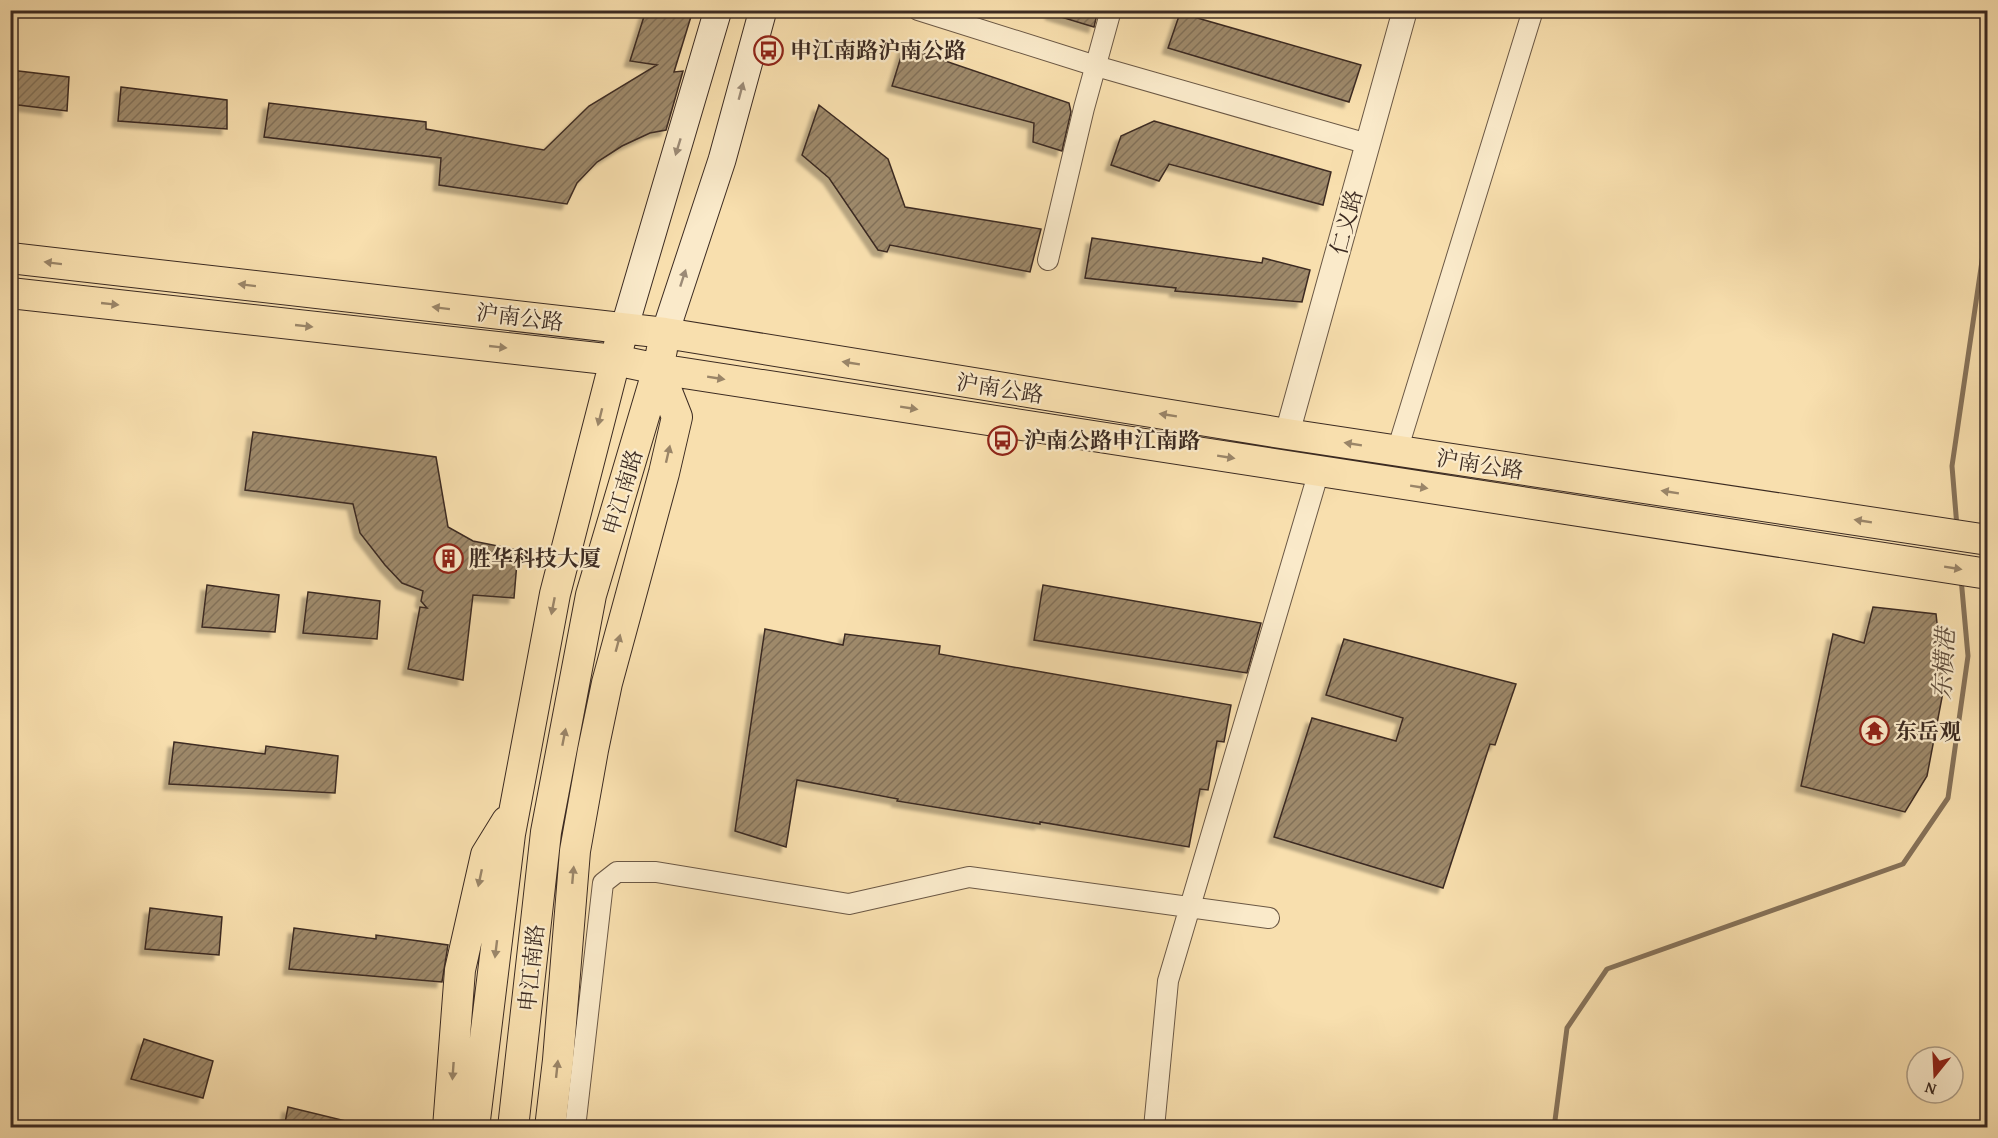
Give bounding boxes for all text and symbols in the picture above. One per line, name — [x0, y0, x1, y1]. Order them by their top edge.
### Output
bus stop icon: 申江南路沪南公路 — [753, 34, 785, 66]
place label: 申江南路沪南公路 — [790, 34, 966, 66]
one-way arrow — [737, 82, 746, 100]
one-way arrow — [673, 138, 682, 156]
street label: 仁义路 — [1322, 186, 1370, 258]
one-way arrow — [44, 258, 63, 267]
one-way arrow — [679, 268, 689, 286]
one-way arrow — [237, 280, 256, 290]
street label: 沪南公路 — [474, 296, 566, 338]
one-way arrow — [101, 299, 120, 309]
one-way arrow — [431, 303, 450, 312]
one-way arrow — [295, 321, 314, 331]
one-way arrow — [489, 343, 508, 352]
one-way arrow — [841, 359, 860, 368]
street label: 沪南公路 — [954, 365, 1046, 411]
one-way arrow — [707, 374, 726, 383]
one-way arrow — [899, 404, 918, 413]
one-way arrow — [595, 408, 604, 426]
one-way arrow — [1158, 410, 1177, 419]
bus stop icon: 沪南公路申江南路 — [987, 424, 1019, 456]
place label: 沪南公路申江南路 — [1024, 424, 1200, 456]
one-way arrow — [1343, 440, 1362, 449]
street label: 沪南公路 — [1434, 441, 1526, 487]
street label: 申江南路 — [594, 445, 650, 539]
one-way arrow — [664, 445, 674, 464]
one-way arrow — [1217, 453, 1236, 462]
one-way arrow — [1409, 482, 1428, 491]
one-way arrow — [1661, 488, 1680, 497]
one-way arrow — [1854, 517, 1873, 526]
building icon: 胜华科技大厦 — [432, 542, 464, 574]
place label: 胜华科技大厦 — [469, 542, 601, 574]
one-way arrow — [1944, 564, 1963, 573]
one-way arrow — [548, 597, 557, 616]
water label: 东横港 — [1924, 624, 1963, 701]
one-way arrow — [614, 633, 623, 651]
temple icon: 东岳观 — [1858, 715, 1890, 747]
place label: 东岳观 — [1895, 715, 1961, 747]
one-way arrow — [560, 727, 569, 746]
one-way arrow — [568, 866, 578, 885]
one-way arrow — [475, 869, 485, 888]
street label: 申江南路 — [510, 923, 552, 1013]
one-way arrow — [491, 940, 501, 959]
north arrow — [1905, 1045, 1965, 1105]
one-way arrow — [552, 1060, 562, 1079]
one-way arrow — [448, 1061, 457, 1080]
text: N — [1921, 1076, 1939, 1102]

